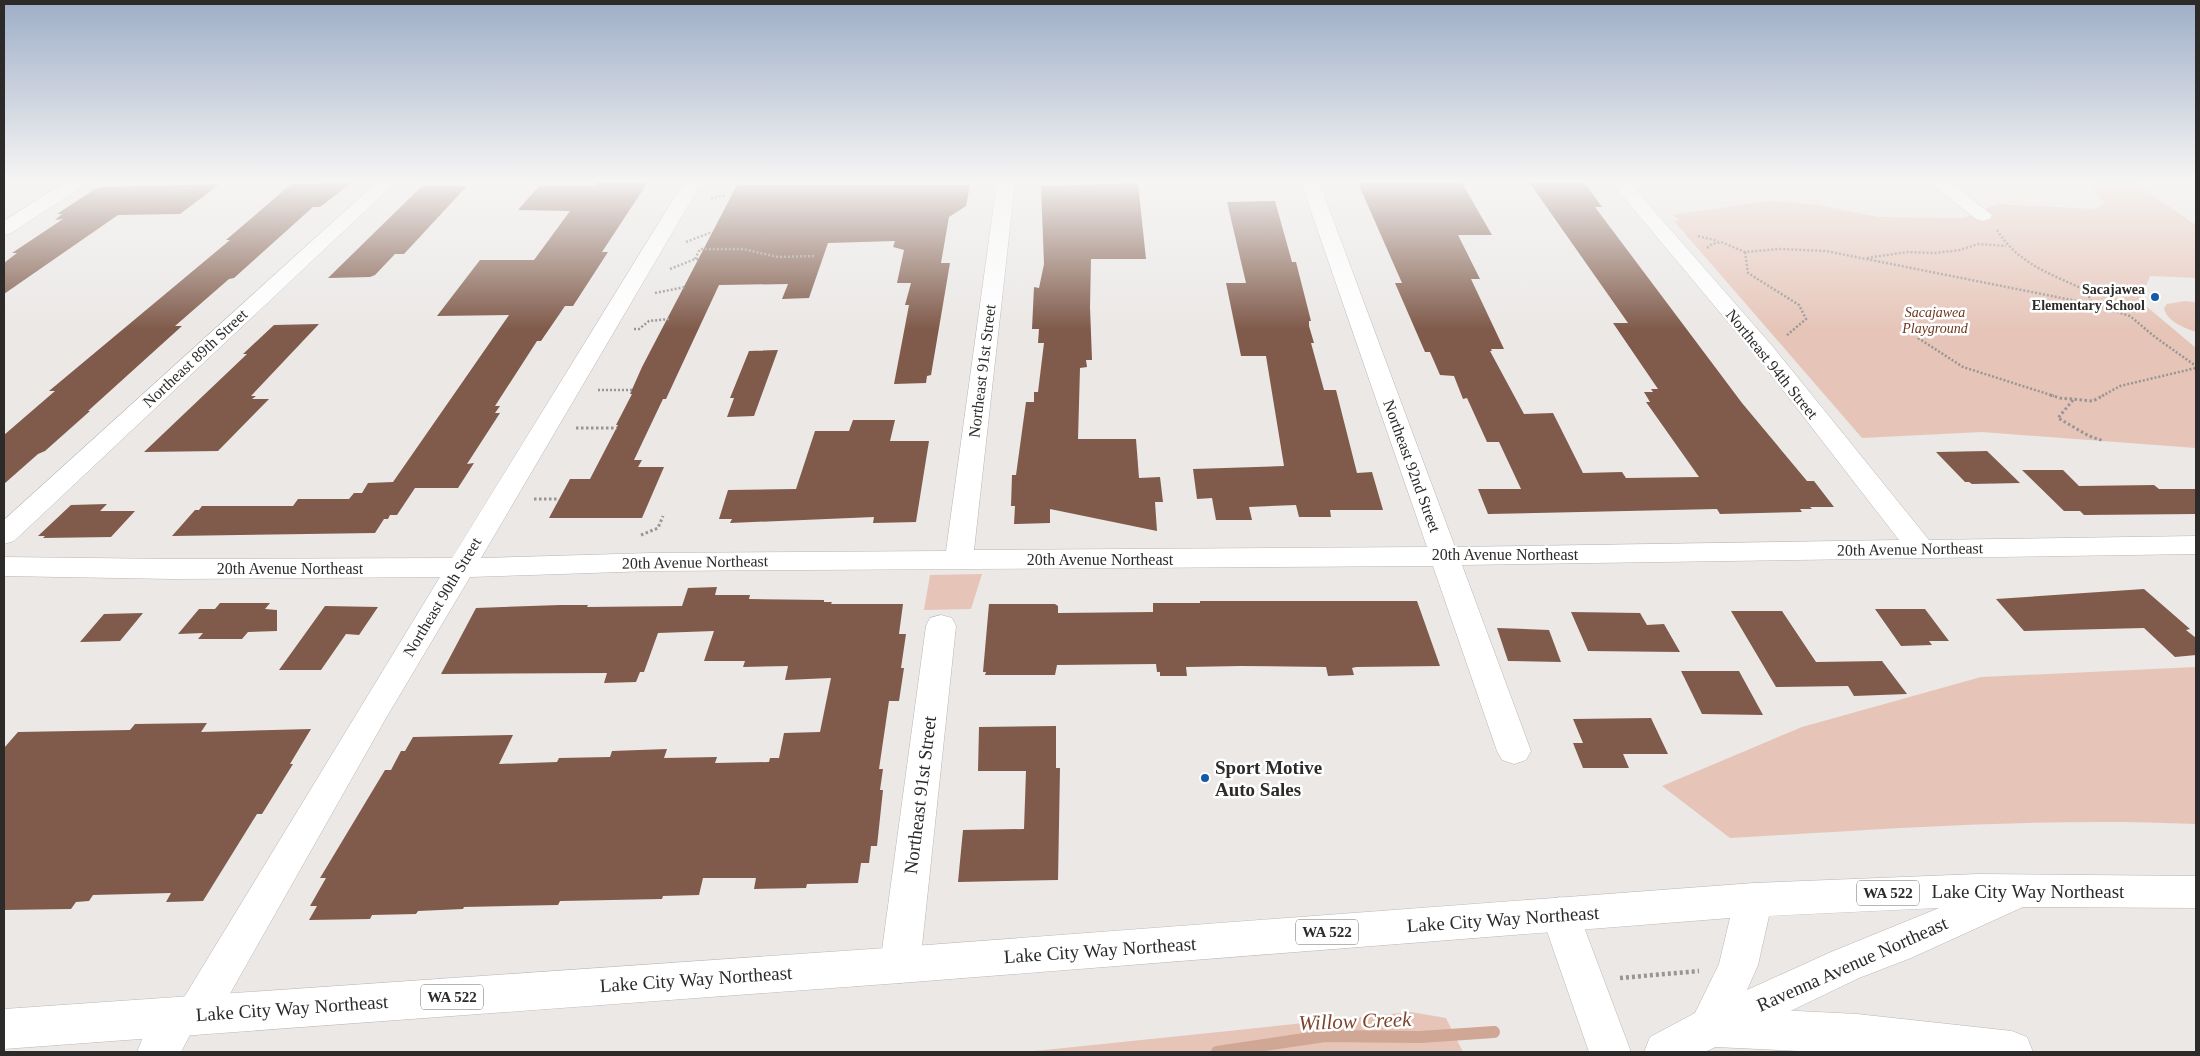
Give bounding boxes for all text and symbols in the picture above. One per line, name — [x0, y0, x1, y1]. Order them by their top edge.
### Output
place label: Sacajawea Elementary School — [2032, 282, 2145, 313]
marker: Sacajawea Elementary School — [2149, 291, 2161, 303]
street label: Northeast 91st Street — [965, 303, 999, 439]
street label: Northeast 89th Street — [139, 305, 251, 411]
park label: Sacajawea Playground — [1901, 305, 1969, 336]
street label: Northeast 94th Street — [1723, 306, 1822, 423]
street label: Northeast 92nd Street — [1380, 398, 1444, 535]
street label: Northeast 90th Street — [400, 534, 485, 660]
street label: 20th Avenue Northeast — [1837, 539, 1984, 559]
street label: 20th Avenue Northeast — [1432, 546, 1579, 563]
street label: 20th Avenue Northeast — [1027, 551, 1174, 568]
street label: 20th Avenue Northeast — [622, 552, 769, 572]
street label: 20th Avenue Northeast — [217, 560, 364, 577]
street label: Northeast 91st Street — [900, 714, 940, 875]
place label: Sport Motive Auto Sales — [1215, 757, 1322, 800]
marker: Sport Motive Auto Sales — [1199, 772, 1211, 784]
road number: WA 522 — [1857, 880, 1919, 906]
street label: Lake City Way Northeast — [1932, 881, 2125, 902]
street label: Lake City Way Northeast — [1406, 902, 1601, 936]
street label: Ravenna Avenue Northeast — [1753, 912, 1951, 1016]
road number: WA 522 — [1296, 920, 1358, 944]
street label: Lake City Way Northeast — [1003, 933, 1198, 967]
street label: Lake City Way Northeast — [599, 962, 794, 996]
road number: WA 522 — [421, 984, 483, 1010]
street label: Lake City Way Northeast — [195, 991, 390, 1025]
water label: Willow Creek — [1298, 1007, 1413, 1035]

